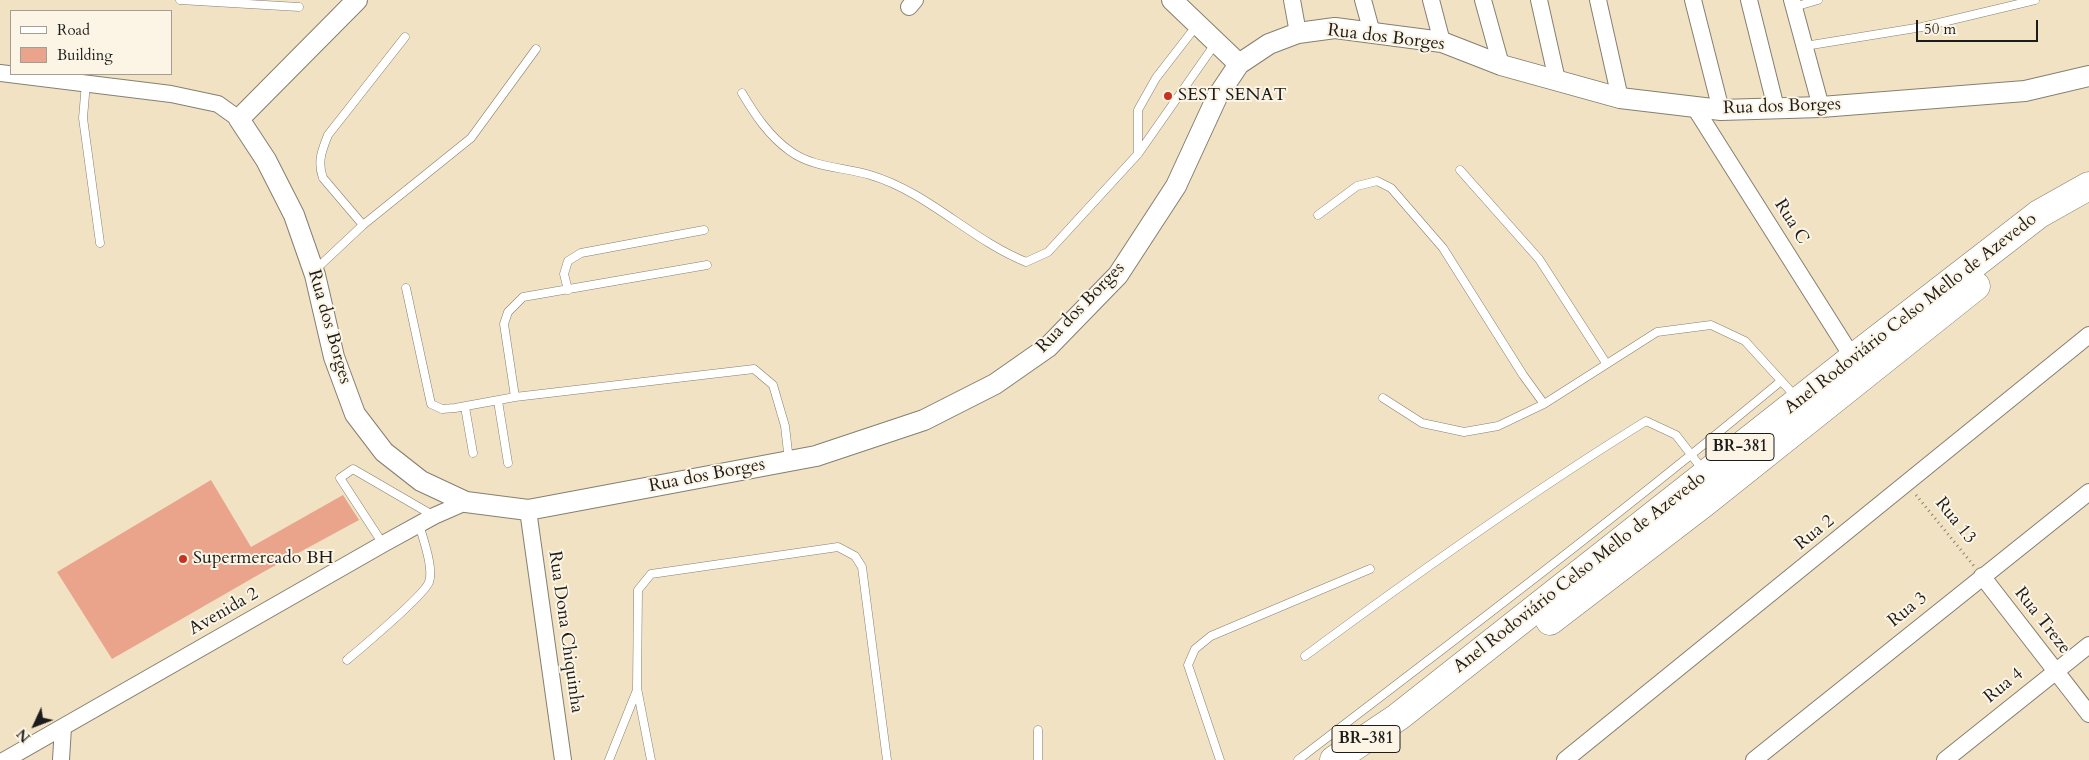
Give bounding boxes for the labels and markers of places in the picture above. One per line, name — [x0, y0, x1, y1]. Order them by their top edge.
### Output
place label: SEST SENAT — [1178, 85, 1287, 107]
marker: SEST SENAT — [1162, 90, 1174, 102]
place label: Supermercado BH — [193, 548, 334, 570]
marker: Supermercado BH — [177, 553, 189, 565]

